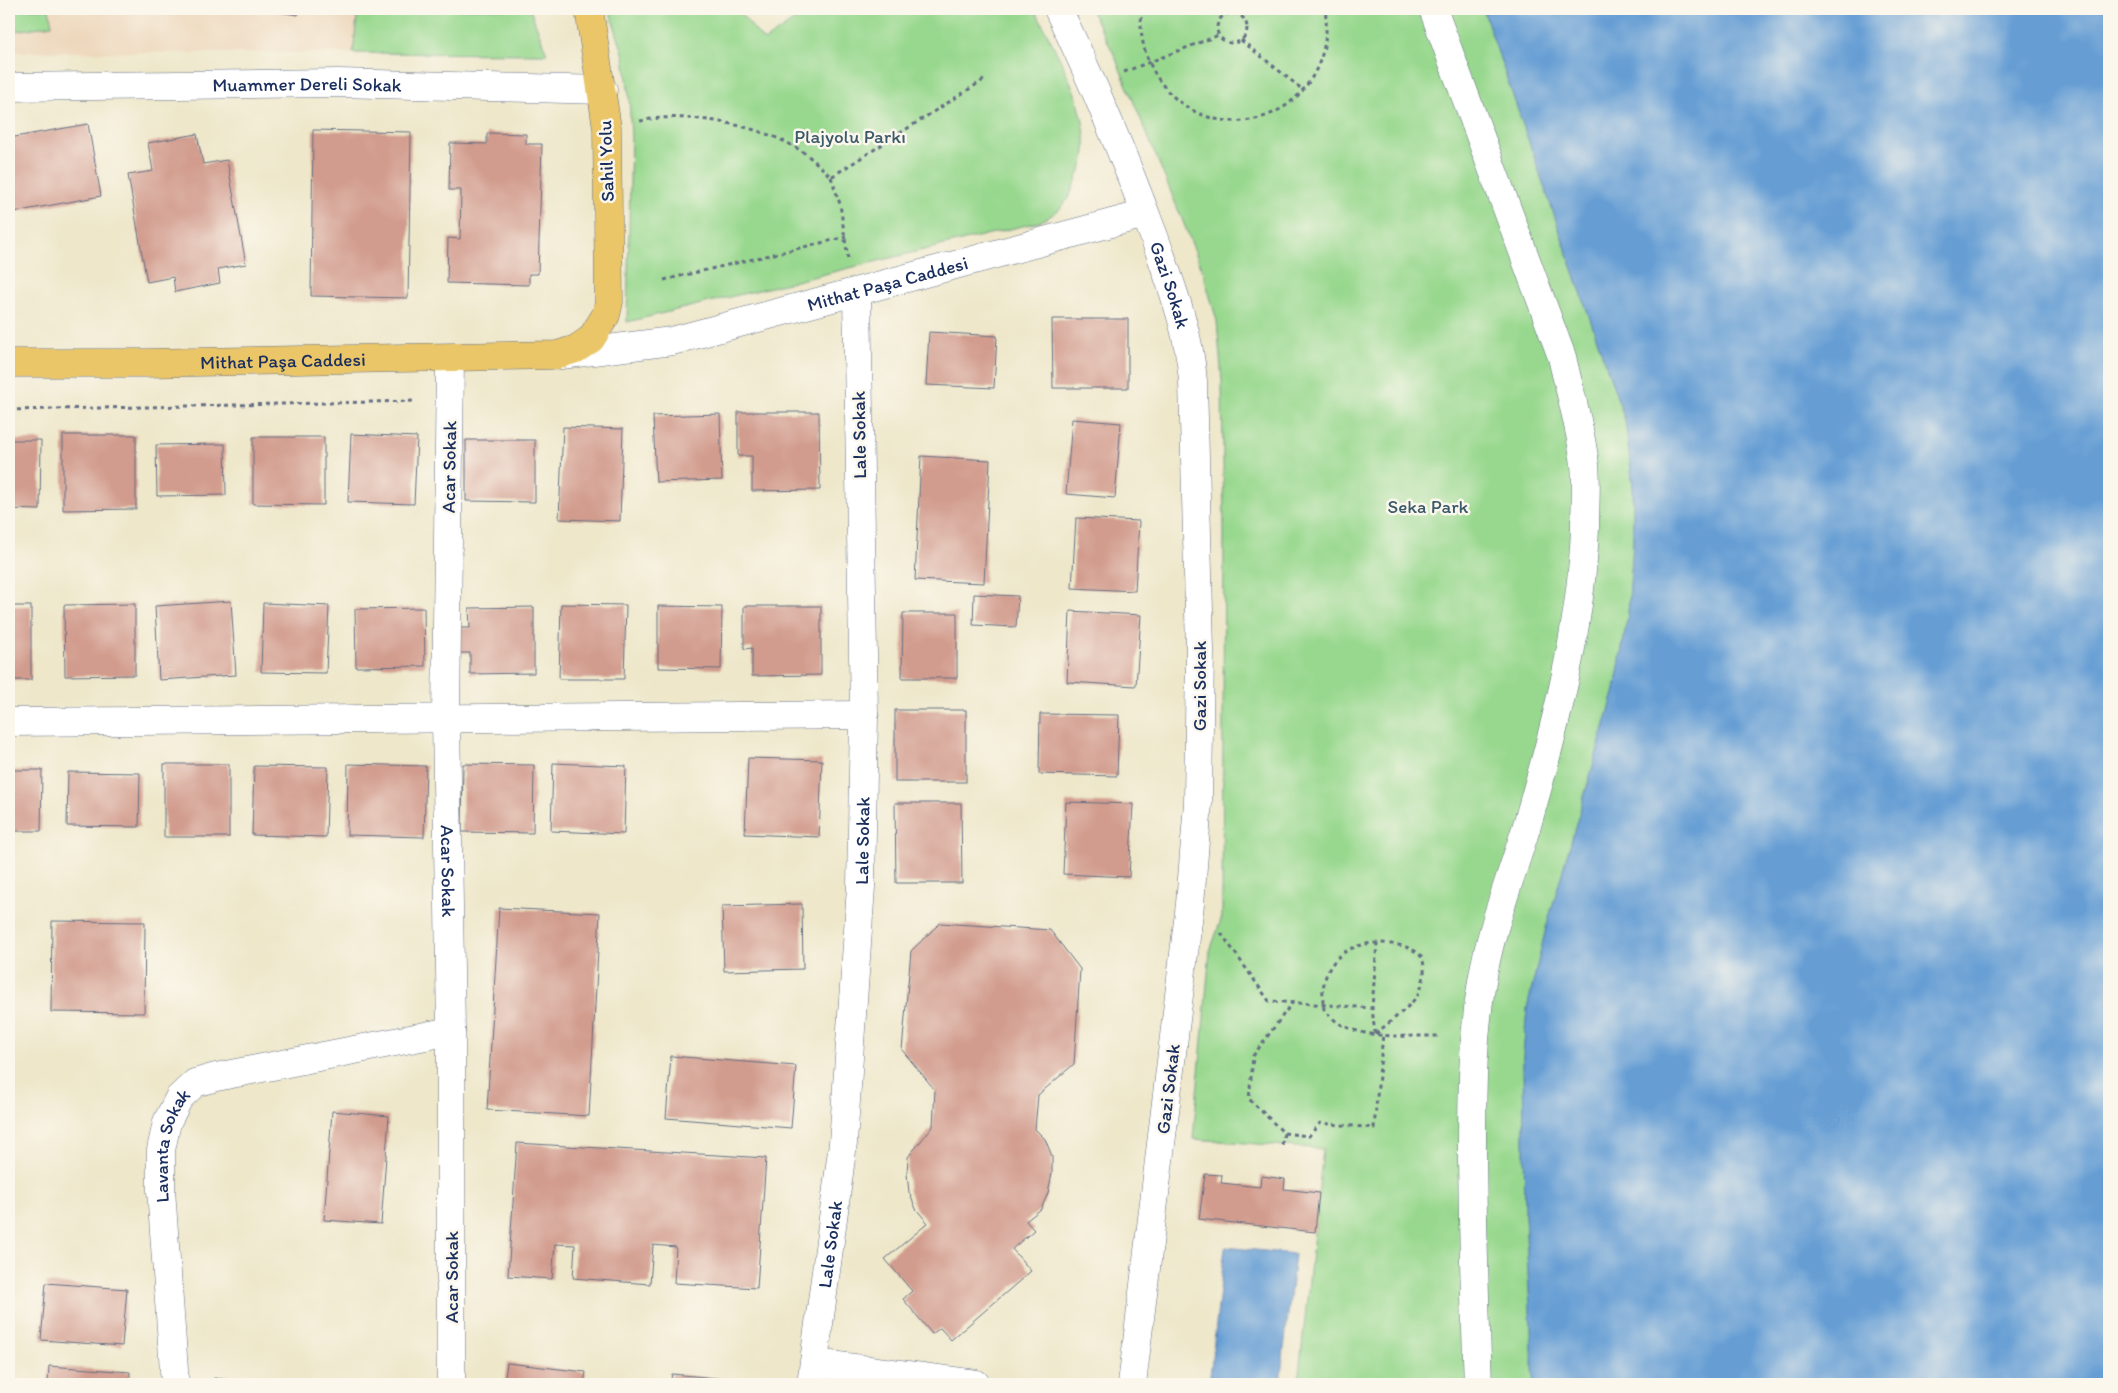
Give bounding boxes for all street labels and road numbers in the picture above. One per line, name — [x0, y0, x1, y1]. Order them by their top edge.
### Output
street label: Muammer Dereli Sokak — [212, 71, 402, 96]
street label: Sahil Yolu — [593, 119, 619, 202]
street label: Gazi Sokak — [1145, 238, 1195, 331]
street label: Mithat Paşa Caddesi — [804, 251, 971, 316]
street label: Mithat Paşa Caddesi — [200, 347, 366, 373]
street label: Lale Sokak — [847, 391, 871, 479]
street label: Acar Sokak — [437, 421, 461, 513]
street label: Gazi Sokak — [1188, 640, 1211, 731]
street label: Lale Sokak — [850, 796, 874, 885]
street label: Acar Sokak — [436, 825, 461, 917]
street label: Gazi Sokak — [1151, 1042, 1185, 1135]
street label: Lavanta Sokak — [150, 1082, 195, 1203]
street label: Lale Sokak — [812, 1199, 847, 1289]
street label: Acar Sokak — [440, 1231, 463, 1323]

